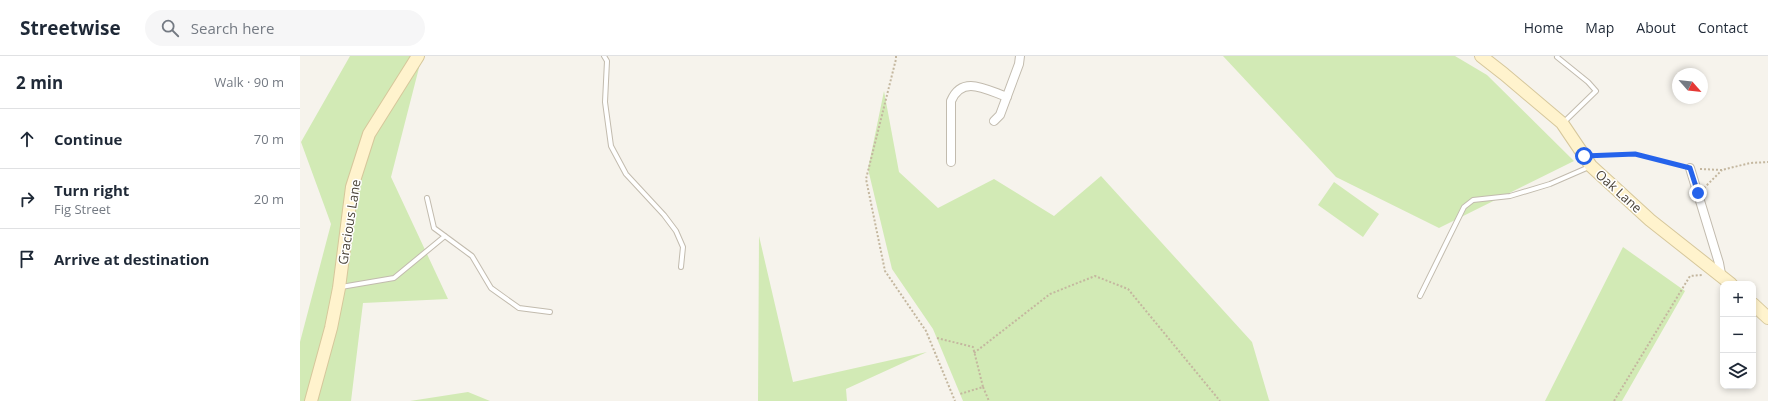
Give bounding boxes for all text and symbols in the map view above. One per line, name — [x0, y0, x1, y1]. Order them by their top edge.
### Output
search box — [145, 10, 425, 46]
text: Streetwise — [20, 15, 121, 41]
icon: search — [159, 17, 181, 39]
text: Search here — [191, 18, 274, 38]
text: Home — [1524, 18, 1563, 37]
text: Map — [1585, 18, 1614, 37]
text: About — [1636, 18, 1676, 37]
text: Contact — [1698, 18, 1748, 37]
north arrow — [1672, 68, 1708, 104]
text: 2 min — [16, 71, 63, 94]
text: Walk · 90 m — [214, 73, 284, 91]
icon: ahead — [16, 128, 38, 150]
text: Continue — [54, 129, 122, 149]
text: 70 m — [254, 130, 284, 148]
route start — [1575, 147, 1593, 165]
street label: Oak Lane — [1592, 165, 1646, 217]
street label: Gracious Lane — [333, 178, 365, 266]
text: Turn right — [54, 180, 129, 200]
route end — [1689, 184, 1707, 202]
icon: right — [16, 188, 38, 210]
text: 20 m — [254, 190, 284, 208]
text: Fig Street — [54, 200, 111, 218]
icon: arrive — [16, 248, 38, 270]
text: Arrive at destination — [54, 249, 209, 269]
map controls — [1720, 281, 1756, 389]
button: + — [1720, 281, 1756, 317]
button: − — [1720, 317, 1756, 353]
button: layers — [1720, 353, 1756, 389]

